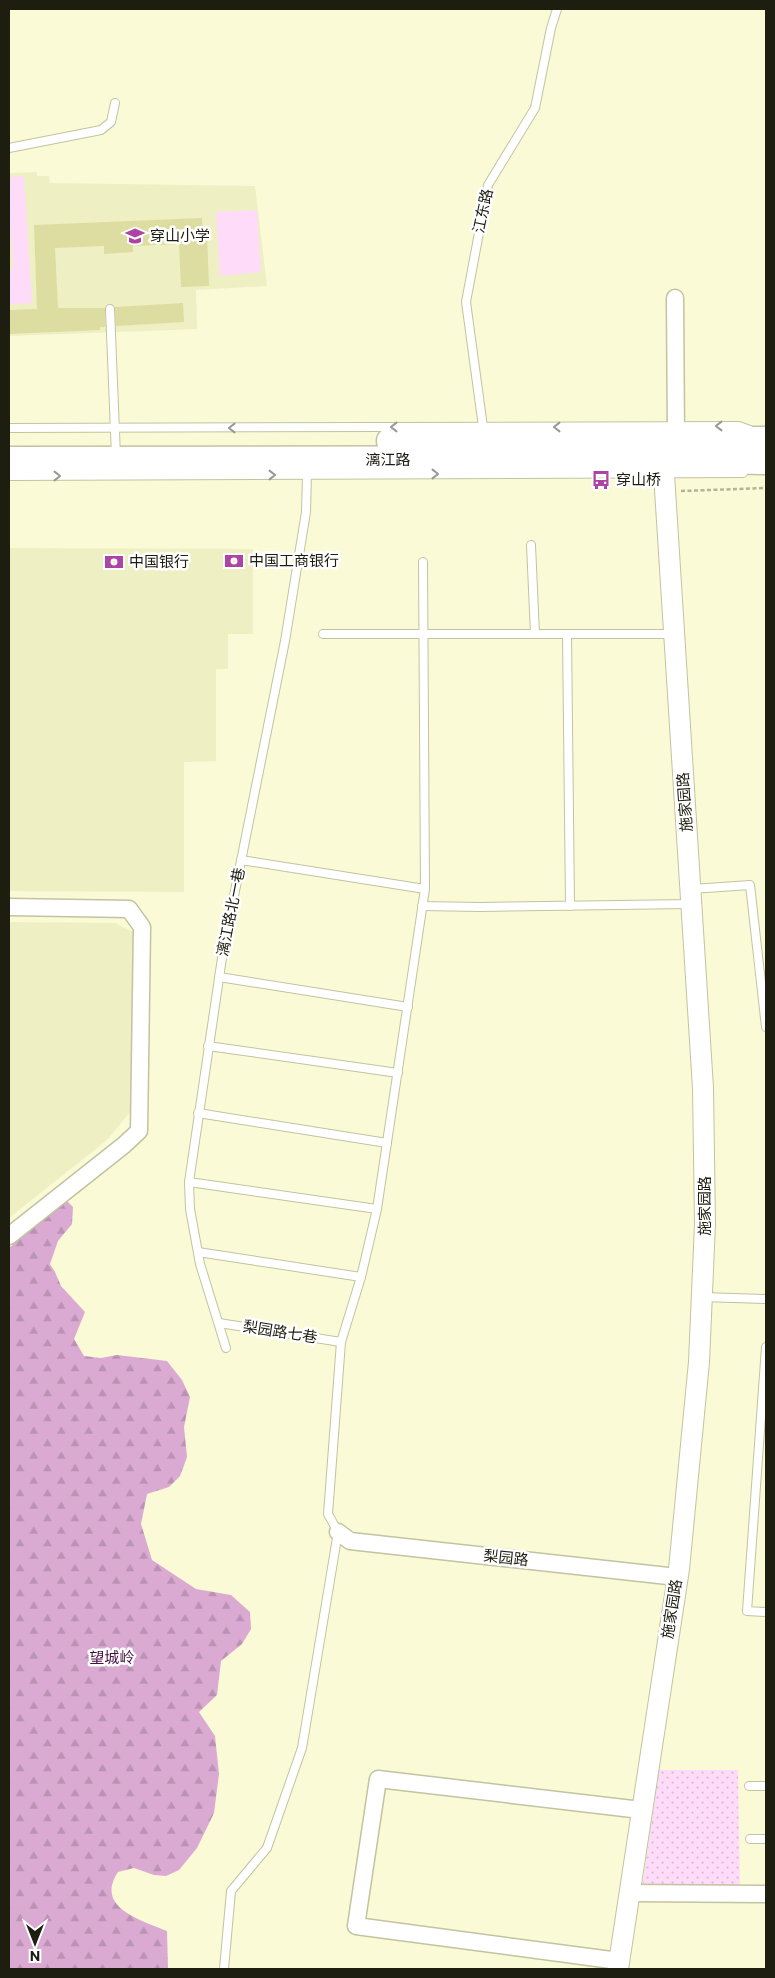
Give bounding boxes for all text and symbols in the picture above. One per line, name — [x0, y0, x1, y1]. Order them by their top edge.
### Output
street label: 江东路 — [469, 187, 496, 235]
school or university icon: 穿山小学 — [124, 225, 146, 247]
place label: 穿山小学 — [150, 226, 210, 244]
one-way arrow — [715, 421, 722, 431]
one-way arrow — [390, 422, 398, 432]
one-way arrow — [552, 422, 560, 432]
one-way arrow — [227, 423, 235, 433]
street label: 漓江路 — [365, 450, 411, 468]
one-way arrow — [432, 469, 439, 479]
bus stop icon: 穿山桥 — [590, 469, 612, 491]
one-way arrow — [269, 470, 277, 480]
place label: 穿山桥 — [616, 470, 661, 488]
one-way arrow — [54, 471, 62, 481]
bank icon: 中国工商银行 — [223, 550, 245, 572]
bank icon: 中国银行 — [103, 551, 125, 573]
place label: 中国工商银行 — [249, 551, 339, 569]
place label: 中国银行 — [129, 552, 189, 570]
street label: 施家园路 — [673, 772, 695, 833]
street label: 漓江路北一巷 — [213, 866, 247, 958]
street label: 施家园路 — [695, 1176, 713, 1236]
street label: 梨园路七巷 — [242, 1316, 319, 1346]
street label: 梨园路 — [483, 1546, 529, 1568]
street label: 施家园路 — [657, 1578, 685, 1640]
park label: 望城岭 — [89, 1648, 135, 1666]
north arrow — [10, 1918, 60, 1968]
text: N — [30, 1948, 40, 1965]

